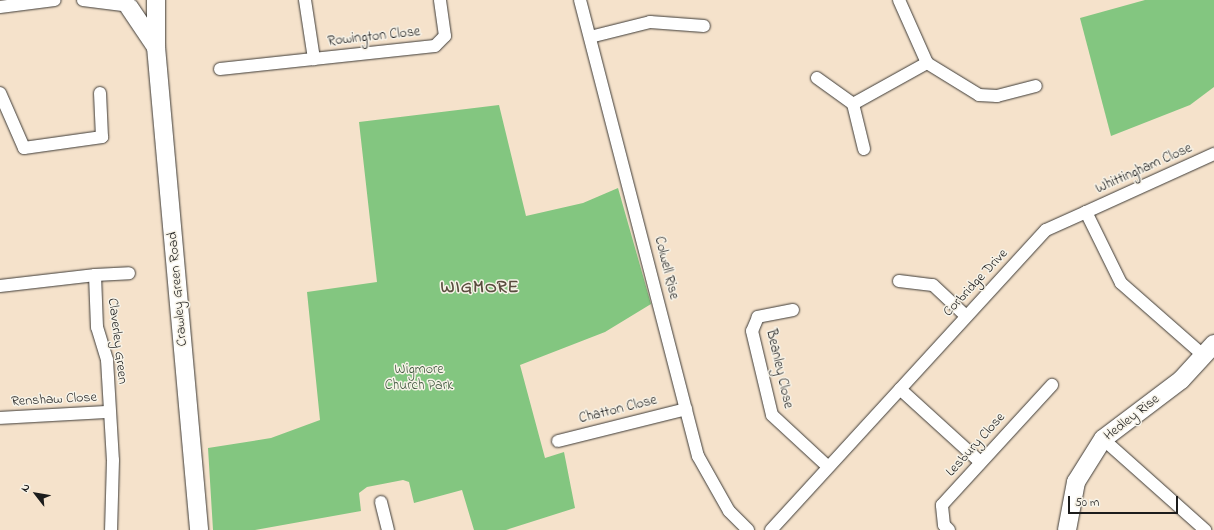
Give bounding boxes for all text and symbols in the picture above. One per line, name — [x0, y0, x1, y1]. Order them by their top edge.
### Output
street label: Rowington Close — [327, 24, 421, 50]
street label: Whittingham Close — [1093, 140, 1195, 198]
street label: Crawley Green Road — [165, 231, 191, 347]
street label: Colwell Rise — [650, 235, 682, 301]
street label: Corbridge Drive — [940, 246, 1012, 320]
district label: WIGMORE — [441, 277, 519, 299]
street label: Claverley Green — [103, 297, 131, 385]
street label: Beanley Close — [762, 328, 796, 410]
park label: Wigmore Church Park — [385, 362, 453, 394]
street label: Renshaw Close — [11, 389, 97, 411]
street label: Hedley Rise — [1101, 391, 1163, 445]
street label: Chatton Close — [577, 392, 659, 428]
street label: Lesbury Close — [943, 410, 1009, 480]
north arrow — [16, 474, 56, 514]
text: N — [17, 481, 34, 495]
scale bar — [1070, 488, 1180, 514]
text: 50 m — [1075, 494, 1099, 512]

